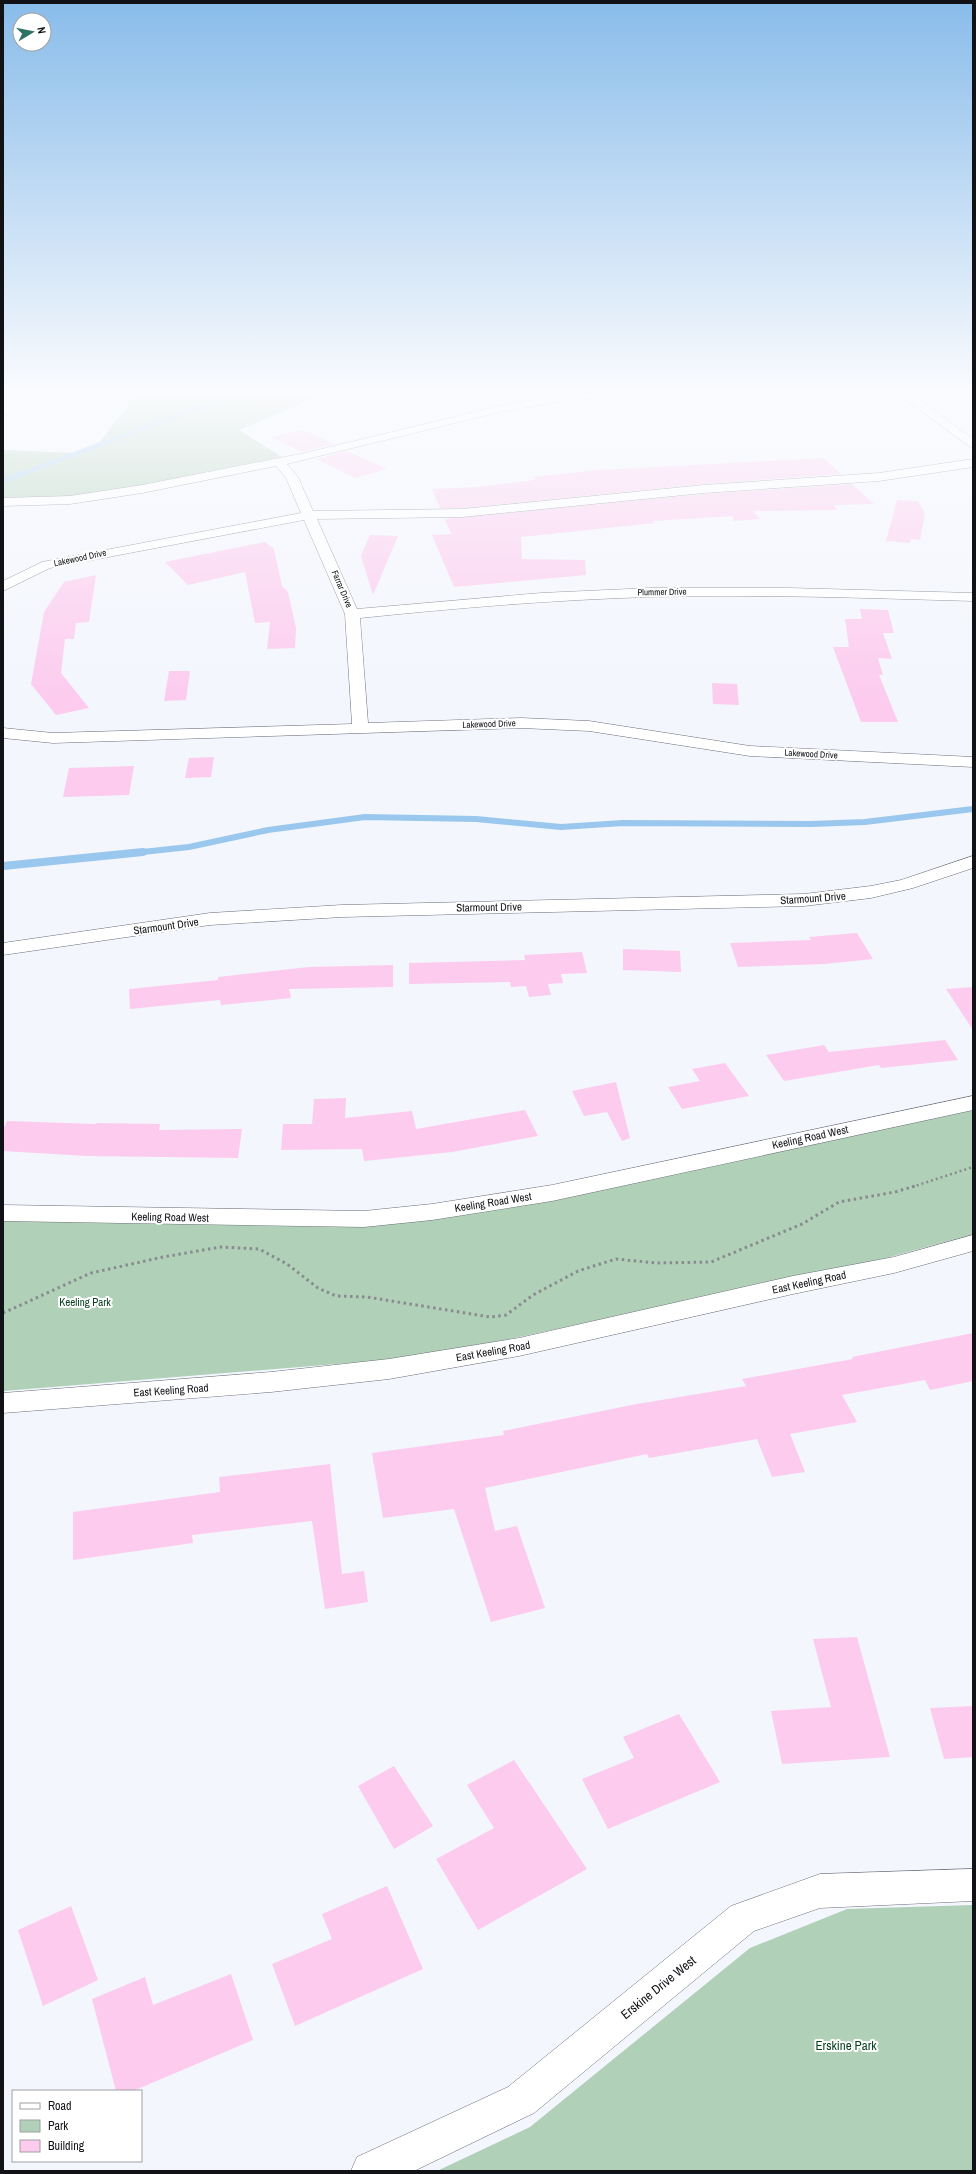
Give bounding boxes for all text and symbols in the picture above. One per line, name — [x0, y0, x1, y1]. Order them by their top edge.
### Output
north arrow — [12, 12, 52, 52]
text: N — [34, 26, 49, 35]
street label: Lakewood Drive — [53, 547, 107, 569]
street label: Farrar Drive — [329, 569, 355, 609]
street label: Plummer Drive — [637, 586, 687, 598]
street label: Lakewood Drive — [462, 717, 516, 731]
street label: Lakewood Drive — [784, 747, 838, 761]
street label: Starmount Drive — [780, 889, 846, 907]
street label: Starmount Drive — [456, 899, 522, 915]
street label: Starmount Drive — [133, 914, 199, 938]
street label: Keeling Road West — [771, 1122, 850, 1152]
street label: Keeling Road West — [454, 1189, 533, 1215]
street label: Keeling Road West — [131, 1209, 209, 1225]
street label: East Keeling Road — [771, 1267, 847, 1297]
park label: Keeling Park — [59, 1295, 111, 1309]
street label: East Keeling Road — [455, 1338, 531, 1364]
street label: East Keeling Road — [133, 1380, 209, 1400]
street label: Erskine Drive West — [617, 1952, 699, 2023]
park label: Erskine Park — [815, 2037, 877, 2054]
legend — [12, 2090, 142, 2162]
text: Road — [48, 2098, 72, 2114]
text: Park — [48, 2118, 68, 2134]
text: Building — [48, 2138, 85, 2154]

